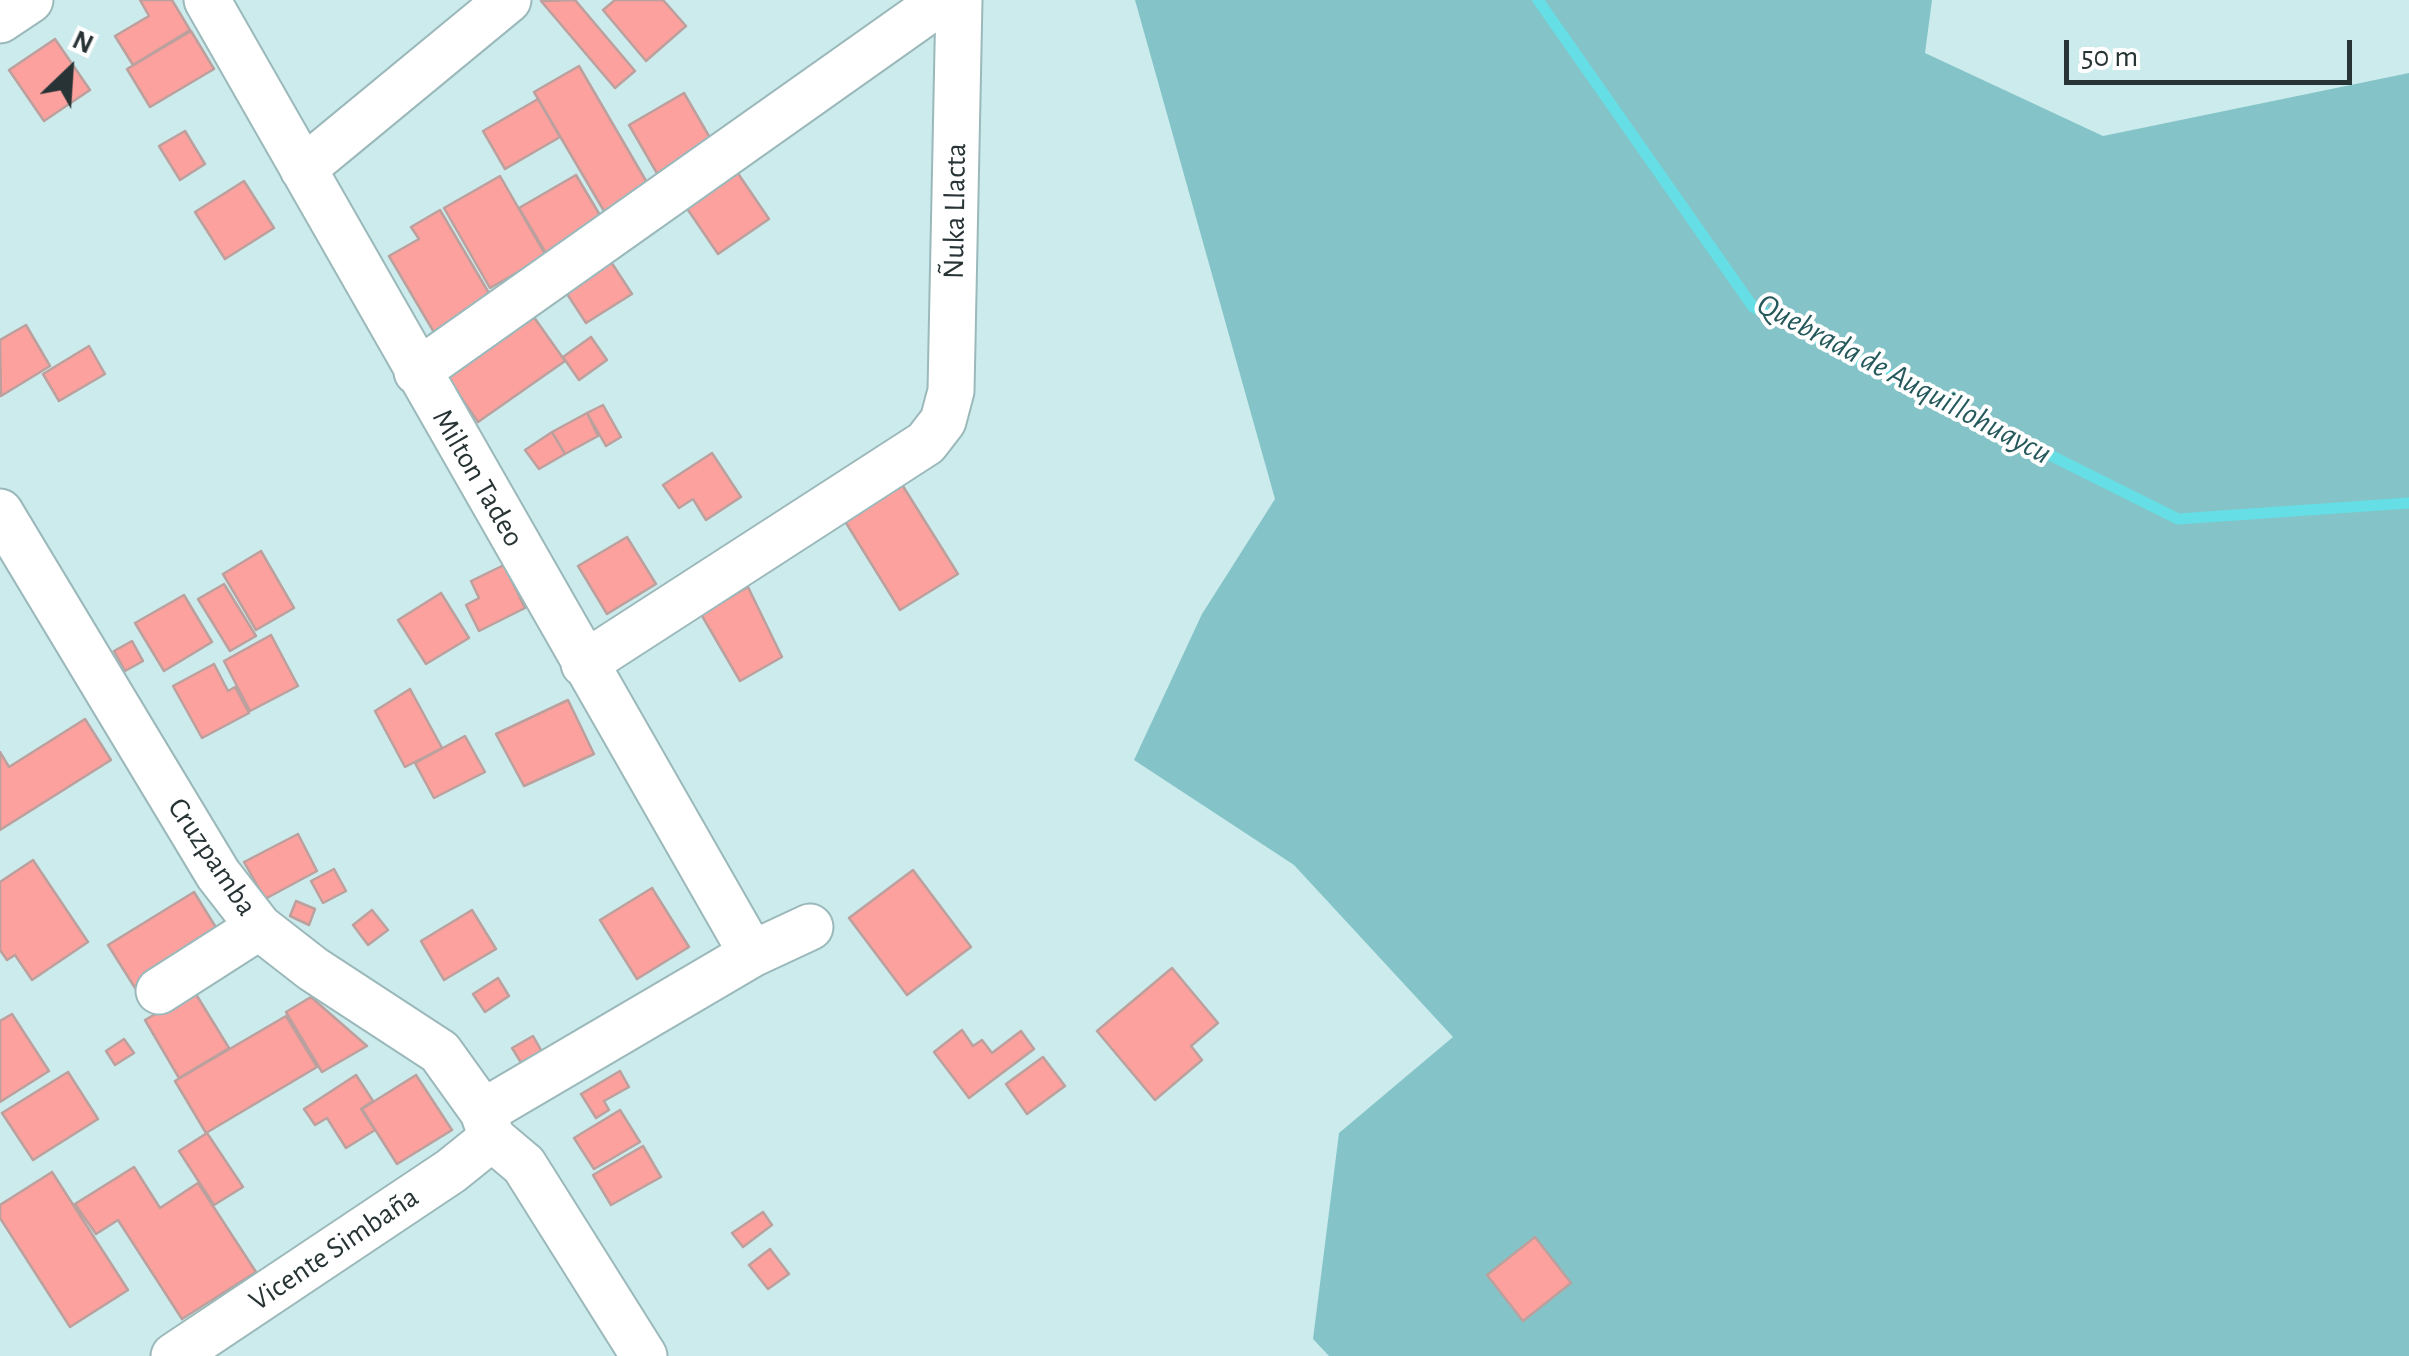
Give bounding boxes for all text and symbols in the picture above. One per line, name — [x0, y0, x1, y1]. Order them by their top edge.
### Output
north arrow — [20, 20, 120, 120]
scale bar — [2069, 20, 2356, 82]
text: N — [68, 26, 97, 60]
text: 50 m — [2081, 42, 2138, 72]
street label: Ñuka Llacta — [936, 143, 974, 279]
water label: Quebrada de Auquillohuaycu — [1750, 285, 2058, 473]
street label: Milton Tadeo — [424, 403, 532, 553]
street label: Cruzpamba — [159, 791, 265, 923]
street label: Vicente Simbaña — [242, 1179, 426, 1319]

